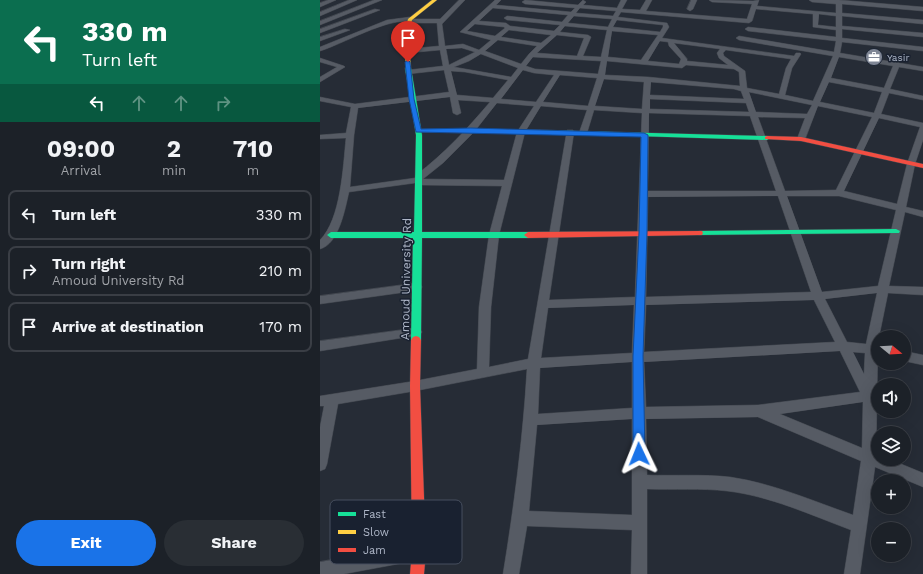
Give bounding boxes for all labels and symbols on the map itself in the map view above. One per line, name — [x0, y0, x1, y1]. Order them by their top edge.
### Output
pin — [391, 21, 425, 62]
office icon: Yasir — [864, 47, 884, 67]
place label: Yasir — [887, 52, 910, 63]
street label: Amoud University Rd — [398, 218, 414, 340]
north arrow — [871, 330, 911, 370]
position arrow — [618, 433, 660, 475]
legend — [330, 500, 462, 564]
text: Fast — [363, 508, 386, 521]
text: Slow — [363, 526, 389, 539]
text: Jam — [363, 544, 386, 557]

